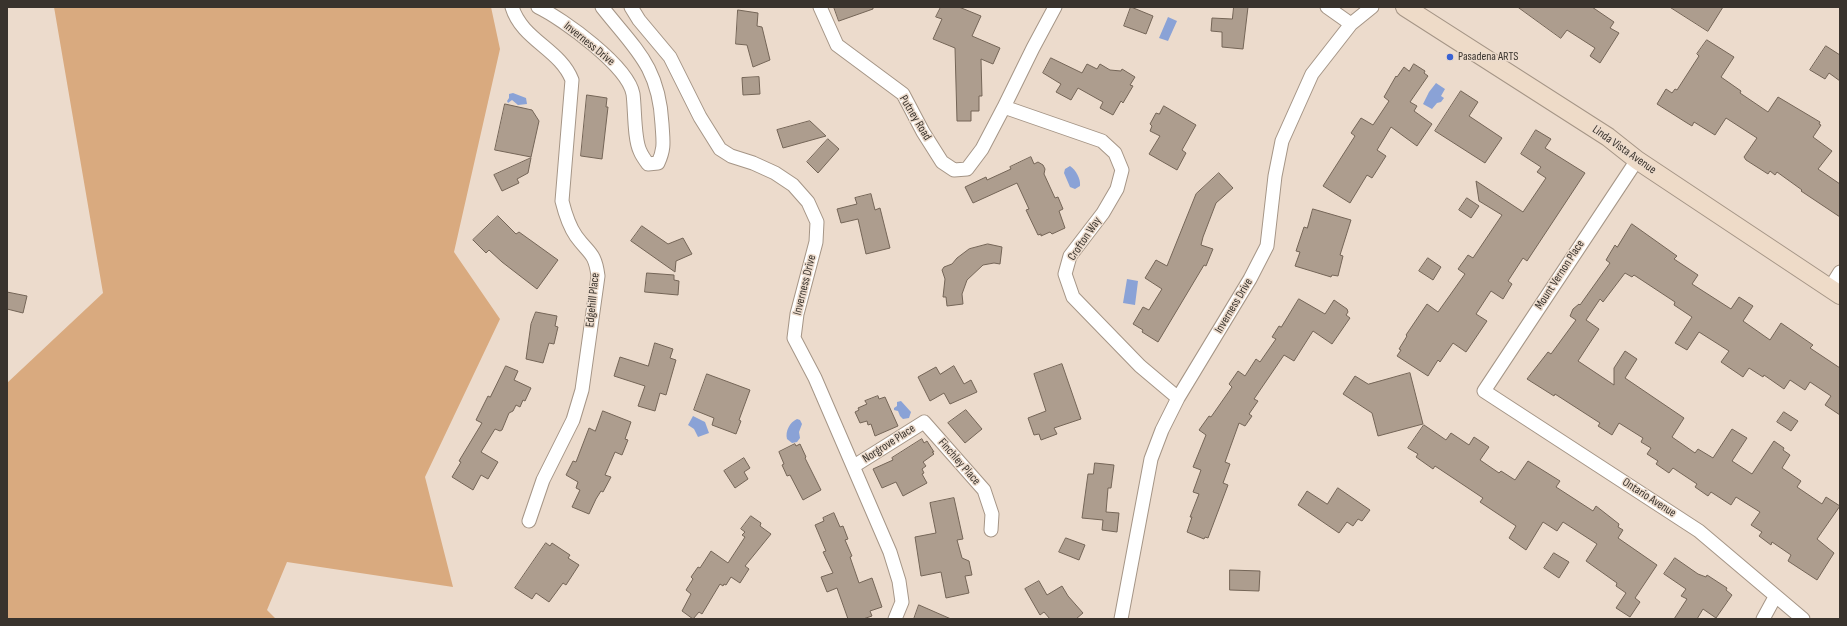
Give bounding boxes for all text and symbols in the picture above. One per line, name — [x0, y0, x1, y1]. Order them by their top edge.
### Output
street label: Inverness Drive — [561, 19, 617, 69]
place label: Pasadena ARTS — [1458, 50, 1518, 64]
marker: Pasadena ARTS — [1445, 52, 1455, 62]
street label: Putney Road — [896, 93, 934, 143]
street label: Linda Vista Avenue — [1589, 123, 1659, 177]
street label: Crofton Way — [1065, 214, 1105, 264]
street label: Mount Vernon Place — [1532, 238, 1588, 312]
street label: Inverness Drive — [791, 253, 819, 317]
street label: Edgehill Place — [583, 272, 603, 328]
street label: Inverness Drive — [1212, 276, 1256, 336]
street label: Norgrove Place — [860, 422, 918, 466]
street label: Finchley Place — [935, 436, 983, 488]
street label: Ontario Avenue — [1619, 475, 1679, 521]

